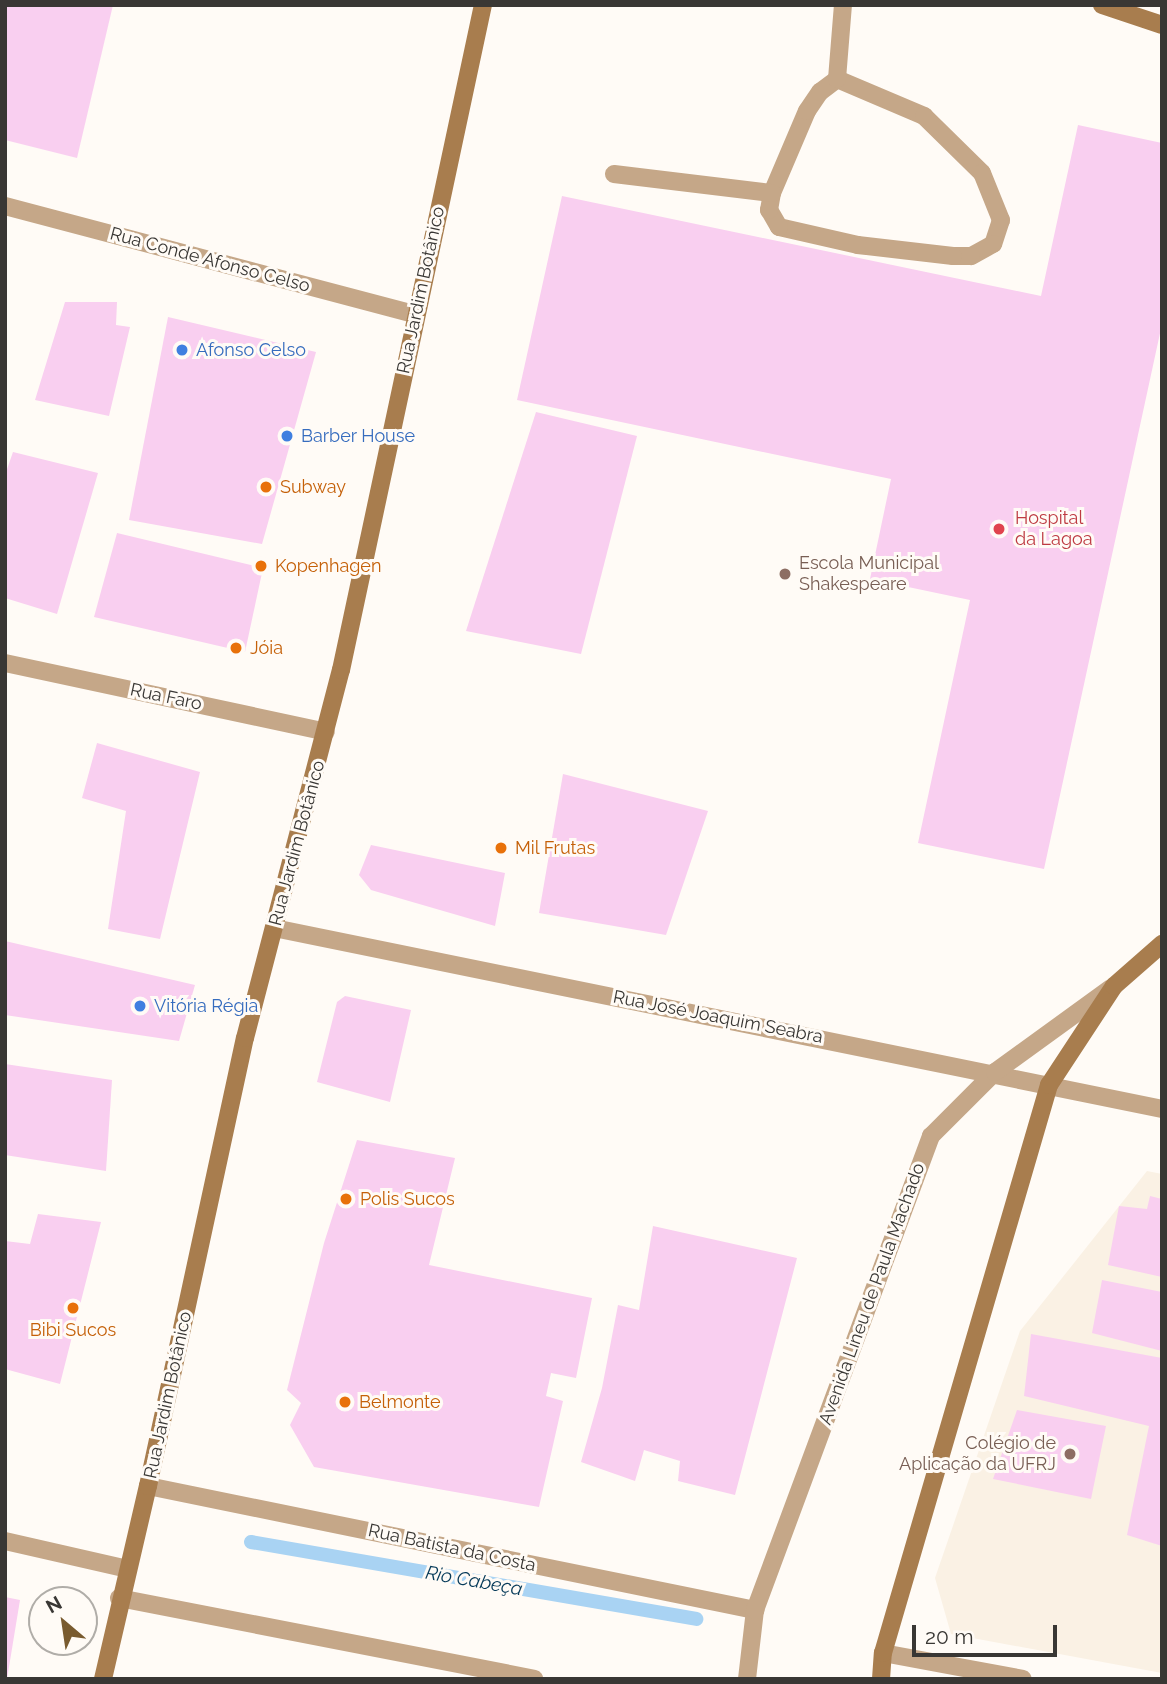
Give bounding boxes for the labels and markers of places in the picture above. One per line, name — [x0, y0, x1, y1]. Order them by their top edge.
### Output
place label: Afonso Celso — [196, 339, 306, 361]
marker: Afonso Celso — [174, 342, 190, 358]
place label: Barber House — [301, 425, 415, 447]
marker: Barber House — [279, 428, 295, 444]
place label: Subway — [280, 476, 346, 498]
marker: Subway — [258, 479, 274, 495]
place label: Hospital da Lagoa — [1015, 508, 1093, 550]
marker: Hospital da Lagoa — [989, 519, 1009, 539]
place label: Escola Municipal Shakespeare — [799, 553, 939, 596]
place label: Kopenhagen — [275, 555, 381, 577]
marker: Kopenhagen — [253, 558, 269, 574]
marker: Escola Municipal Shakespeare — [777, 566, 793, 582]
place label: Jóia — [250, 637, 283, 659]
marker: Jóia — [228, 640, 244, 656]
place label: Mil Frutas — [515, 837, 596, 859]
marker: Mil Frutas — [493, 840, 509, 856]
place label: Vitória Régia — [154, 995, 258, 1017]
marker: Vitória Régia — [132, 998, 148, 1014]
place label: Polis Sucos — [360, 1188, 455, 1210]
marker: Polis Sucos — [338, 1191, 354, 1207]
marker: Bibi Sucos — [65, 1300, 81, 1316]
place label: Bibi Sucos — [30, 1319, 116, 1341]
place label: Belmonte — [359, 1391, 441, 1413]
marker: Belmonte — [337, 1394, 353, 1410]
place label: Colégio de Aplicação da UFRJ — [899, 1433, 1056, 1476]
marker: Colégio de Aplicação da UFRJ — [1062, 1446, 1078, 1462]

